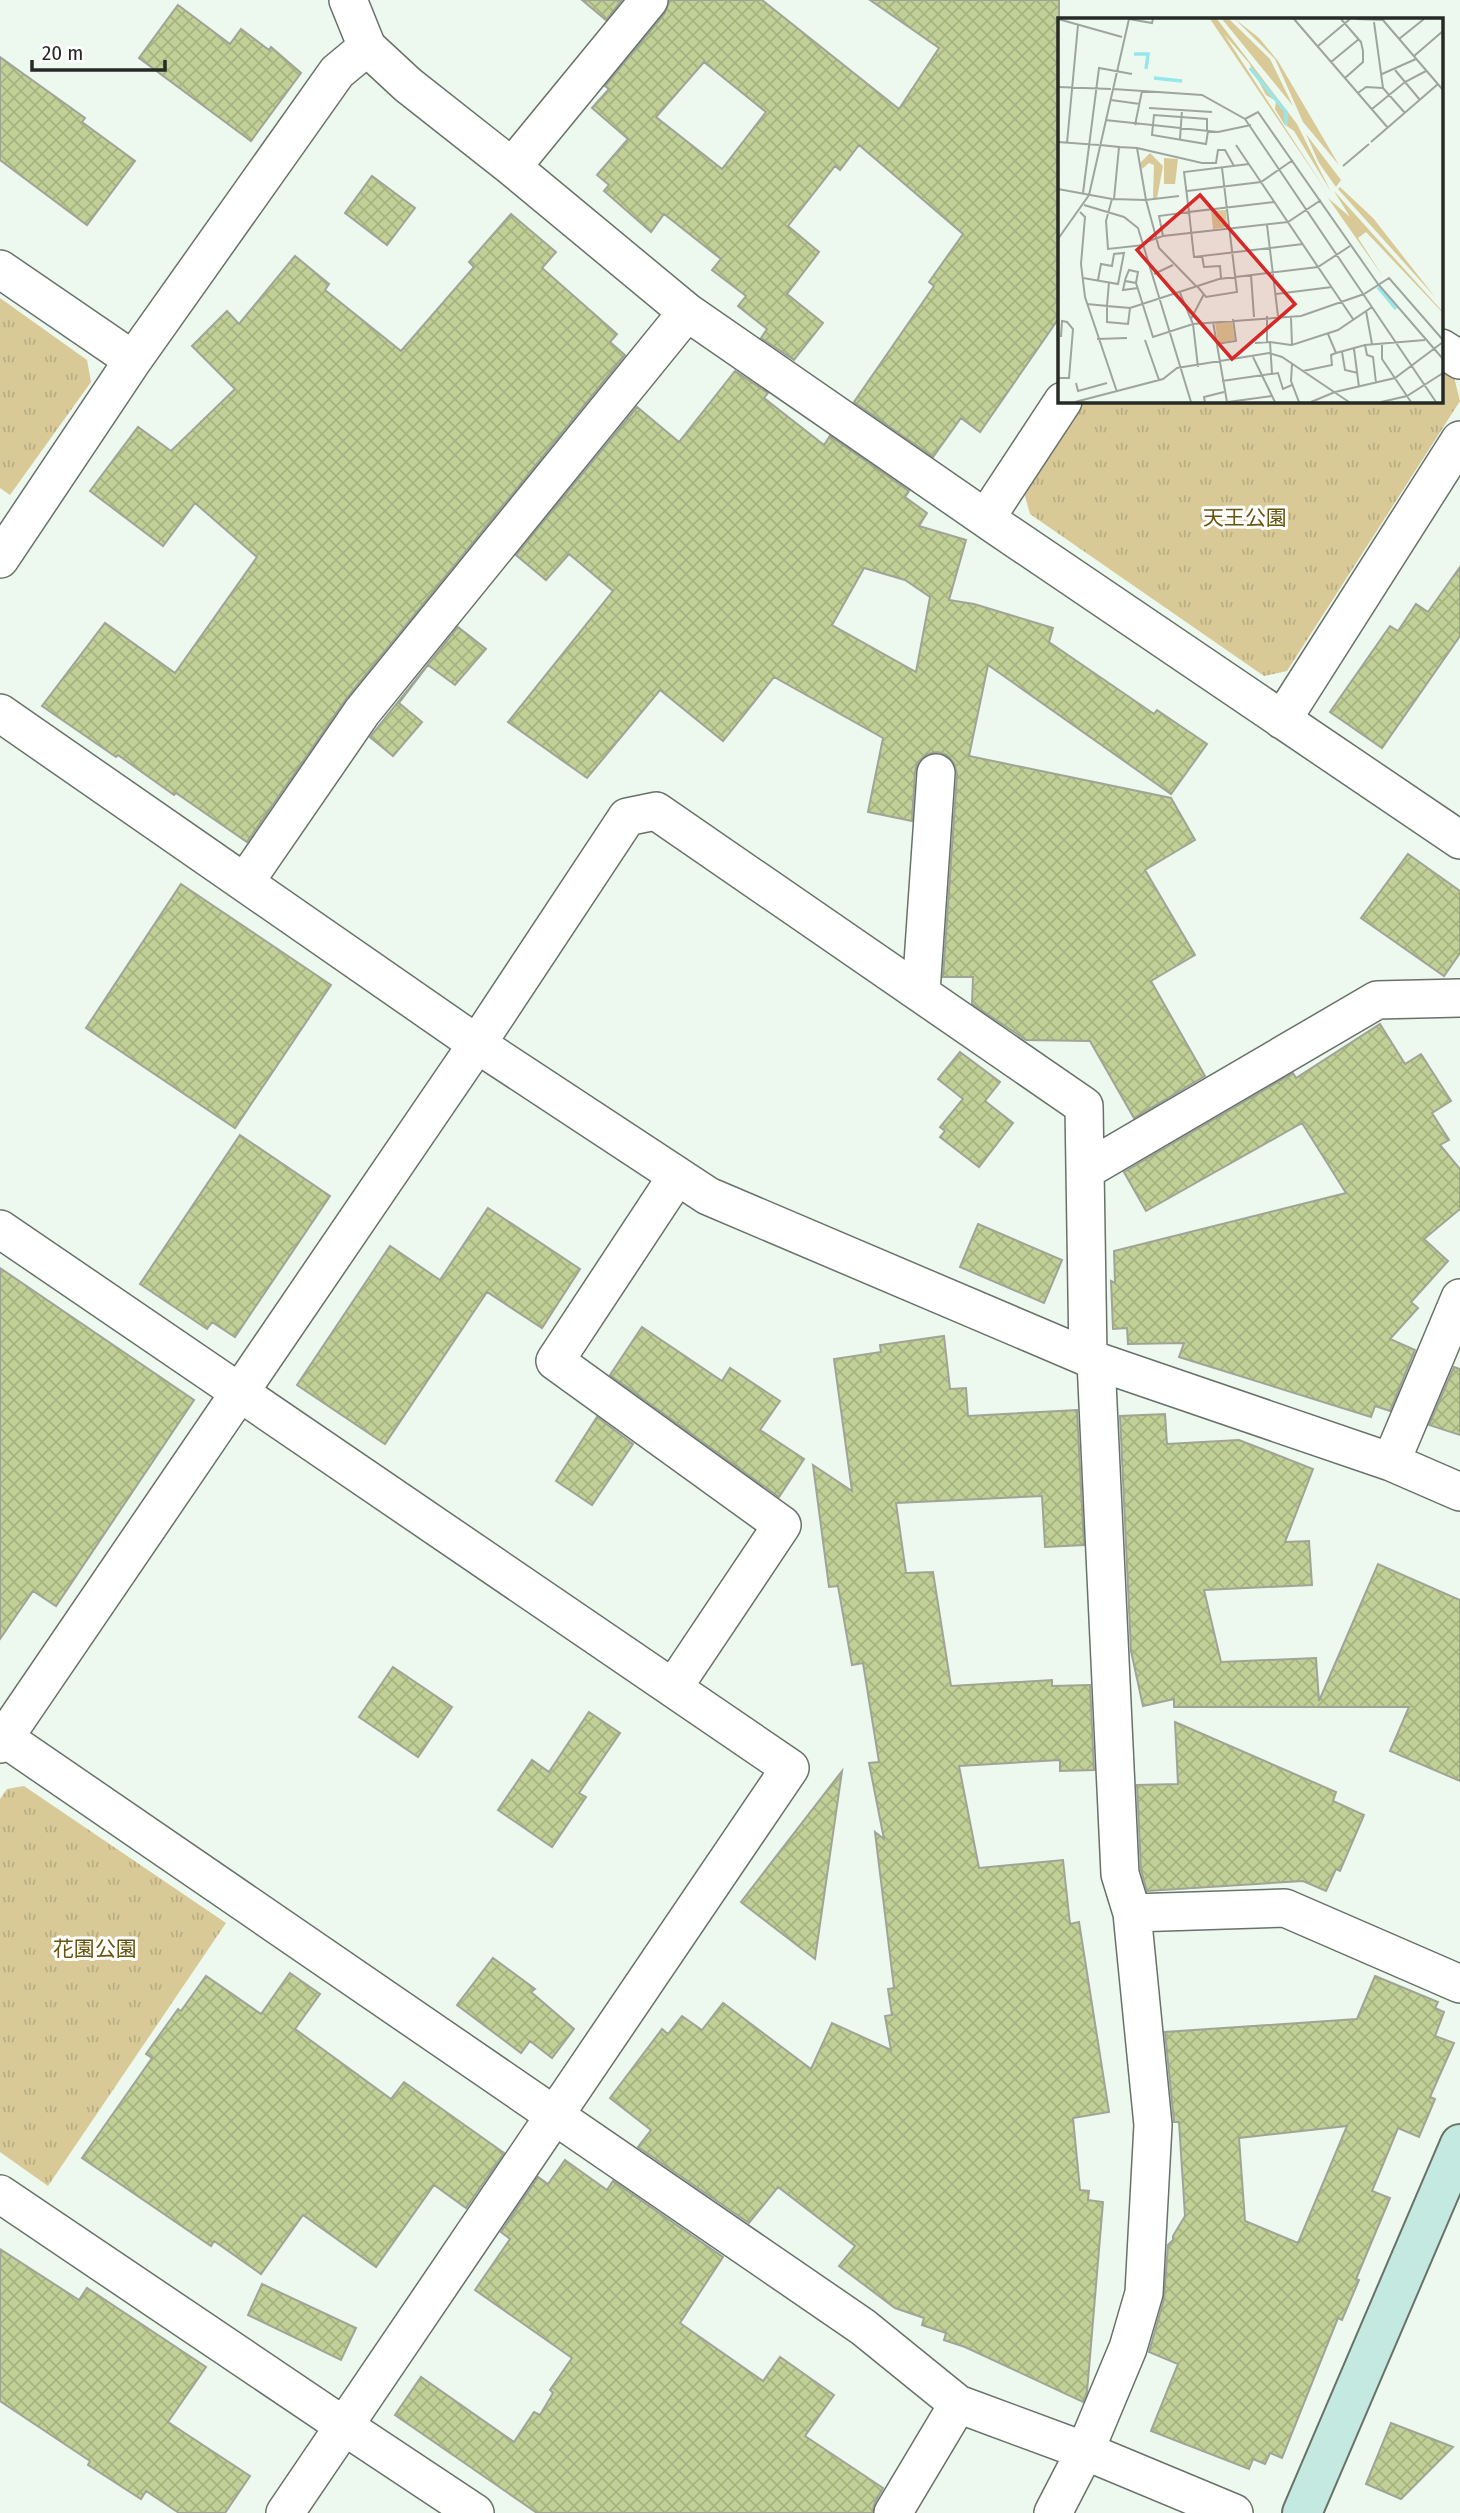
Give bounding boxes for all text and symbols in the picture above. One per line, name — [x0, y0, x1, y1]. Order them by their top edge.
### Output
inset map — [1058, 18, 1442, 402]
scale bar — [32, 28, 164, 72]
text: 20 m — [42, 40, 83, 66]
park label: 天王公園 — [1203, 505, 1287, 531]
park label: 花園公園 — [53, 1936, 137, 1962]

